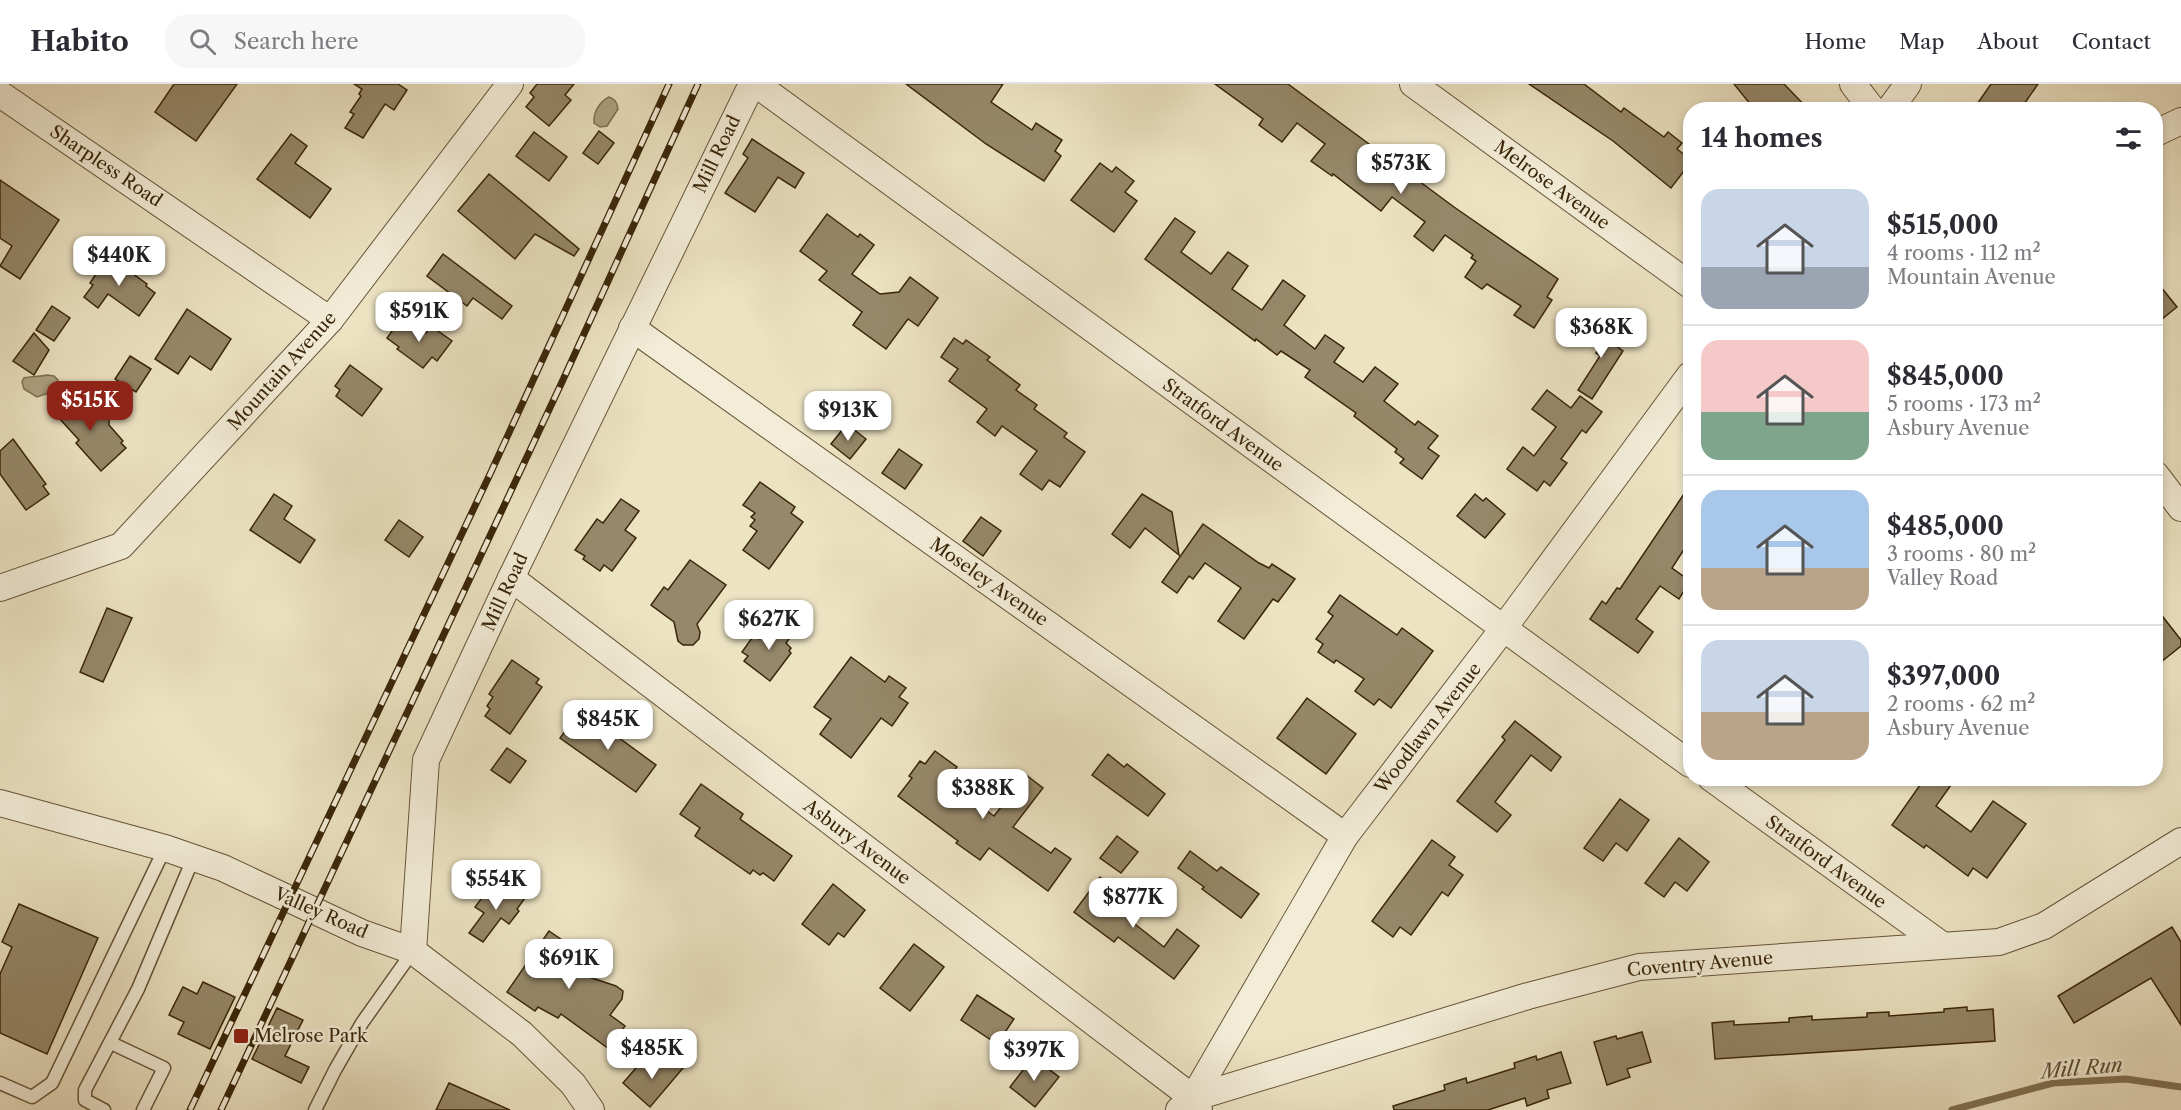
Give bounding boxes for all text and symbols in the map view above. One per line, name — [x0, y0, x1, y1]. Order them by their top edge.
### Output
search box — [165, 14, 585, 68]
text: Habito — [30, 24, 129, 58]
icon: search — [186, 25, 219, 58]
text: Search here — [234, 28, 358, 55]
text: Home — [1805, 29, 1866, 54]
text: Map — [1899, 29, 1944, 54]
text: About — [1977, 29, 2039, 54]
text: Contact — [2072, 29, 2151, 54]
street label: Mill Road — [689, 112, 745, 196]
street label: Sharpless Road — [46, 120, 166, 212]
text: 14 homes — [1701, 122, 1823, 154]
icon: filters — [2112, 122, 2145, 155]
street label: Melrose Avenue — [1490, 136, 1614, 234]
pin: $573K — [1359, 144, 1443, 195]
text: $573K — [1371, 151, 1431, 175]
text: $515,000 — [1887, 209, 1998, 241]
icon: home — [1749, 213, 1821, 285]
pin: $440K — [77, 236, 161, 287]
text: 4 rooms · 112 m² — [1887, 241, 2041, 265]
text: $440K — [87, 243, 151, 267]
text: Mountain Avenue — [1887, 265, 2056, 289]
pin: $591K — [377, 292, 461, 343]
text: $591K — [389, 299, 449, 323]
street label: Mountain Avenue — [223, 307, 341, 435]
pin: $368K — [1559, 308, 1643, 359]
text: $368K — [1570, 315, 1632, 339]
text: $845,000 — [1887, 360, 2004, 392]
icon: home — [1749, 364, 1821, 436]
street label: Stratford Avenue — [1158, 374, 1288, 476]
pin: $515K — [48, 381, 132, 432]
text: $515K — [61, 388, 119, 412]
pin: $913K — [806, 391, 890, 442]
text: 5 rooms · 173 m² — [1887, 392, 2041, 416]
text: $913K — [818, 398, 878, 422]
text: Asbury Avenue — [1887, 416, 2029, 440]
text: $485,000 — [1887, 510, 2004, 542]
icon: home — [1749, 514, 1821, 586]
street label: Moseley Avenue — [926, 533, 1052, 631]
text: 3 rooms · 80 m² — [1887, 542, 2036, 566]
street label: Mill Road — [477, 549, 533, 635]
text: Valley Road — [1887, 566, 1998, 590]
pin: $627K — [727, 600, 811, 651]
text: $627K — [738, 607, 800, 631]
street label: Woodlawn Avenue — [1370, 658, 1486, 799]
text: $397,000 — [1887, 660, 2000, 692]
icon: home — [1749, 664, 1821, 736]
text: 2 rooms · 62 m² — [1887, 692, 2035, 716]
pin: $845K — [566, 700, 650, 751]
text: $845K — [577, 707, 639, 731]
text: Asbury Avenue — [1887, 716, 2029, 740]
pin: $388K — [941, 769, 1025, 820]
text: $388K — [951, 776, 1015, 800]
street label: Asbury Avenue — [798, 794, 915, 889]
street label: Stratford Avenue — [1761, 811, 1891, 913]
pin: $554K — [454, 860, 538, 911]
text: $554K — [465, 867, 527, 891]
pin: $877K — [1091, 878, 1175, 929]
street label: Valley Road — [270, 882, 371, 943]
text: $877K — [1103, 885, 1163, 909]
pin: $691K — [527, 939, 611, 990]
text: $691K — [539, 946, 599, 970]
street label: Coventry Avenue — [1626, 947, 1774, 981]
place label: Melrose Park — [254, 1025, 369, 1047]
marker: Melrose Park — [232, 1027, 250, 1045]
pin: $485K — [610, 1029, 694, 1080]
pin: $397K — [992, 1031, 1076, 1082]
text: $485K — [621, 1036, 683, 1060]
text: $397K — [1004, 1038, 1064, 1062]
water label: Mill Run — [2038, 1052, 2124, 1084]

